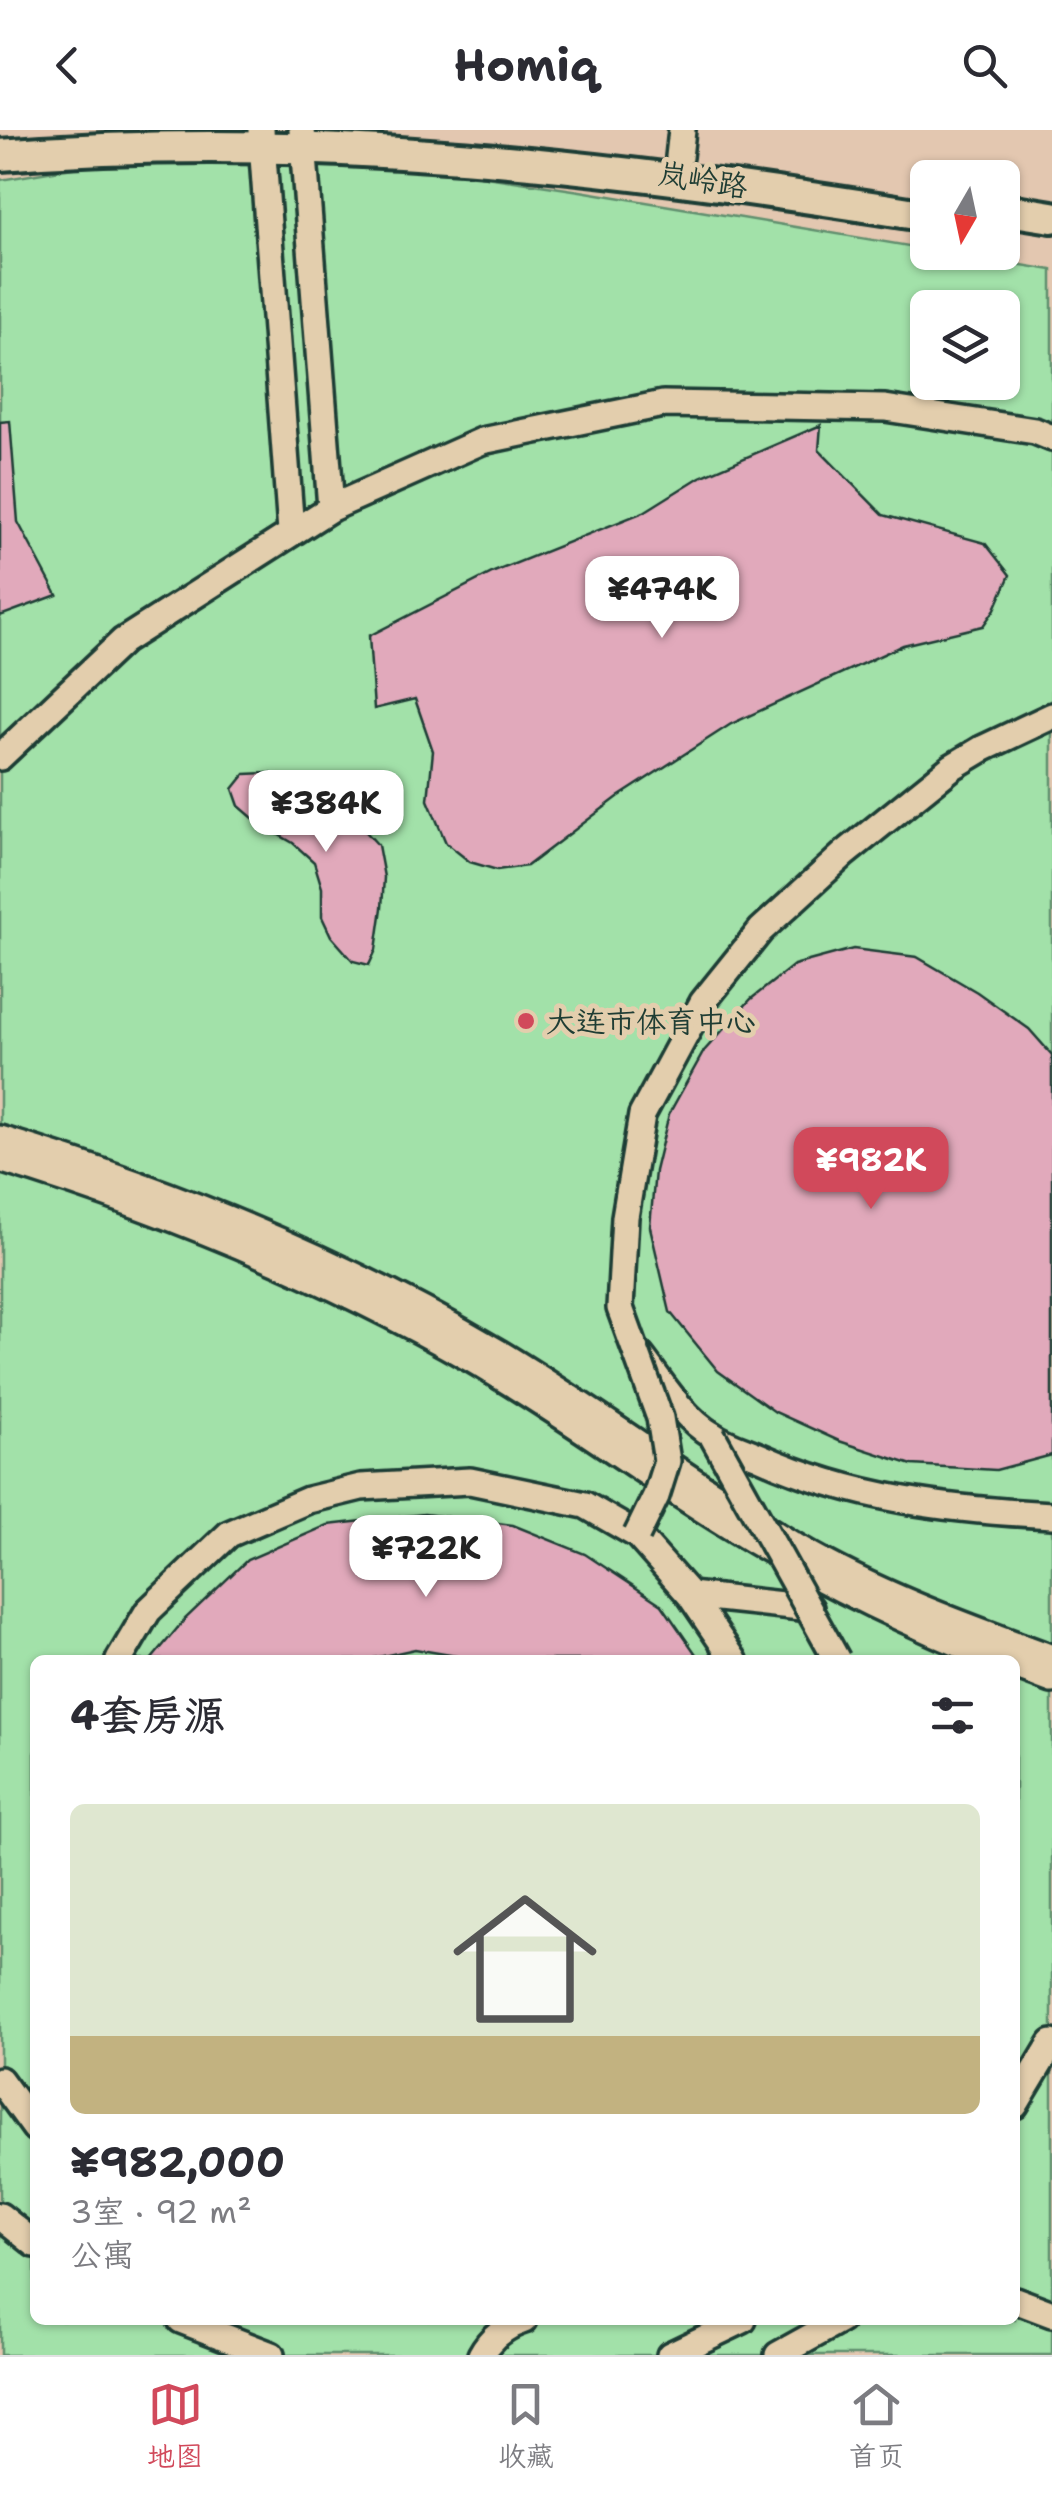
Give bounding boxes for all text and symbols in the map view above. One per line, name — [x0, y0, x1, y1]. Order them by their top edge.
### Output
text: Homiq — [454, 35, 598, 95]
icon: back — [40, 38, 95, 93]
icon: search — [957, 38, 1012, 93]
street label: 岚岭路 — [655, 153, 751, 207]
north arrow — [910, 160, 1020, 270]
map controls — [910, 160, 1020, 400]
button: layers — [910, 290, 1020, 400]
pin: ¥474K — [592, 556, 732, 641]
text: ¥474K — [607, 567, 717, 610]
pin: ¥384K — [256, 770, 396, 855]
text: ¥384K — [271, 781, 381, 824]
place label: 大连市体育中心 — [546, 1001, 756, 1042]
marker: 大连市体育中心 — [515, 1010, 537, 1032]
pin: ¥982K — [801, 1127, 941, 1212]
text: ¥982K — [816, 1138, 926, 1181]
pin: ¥722K — [356, 1515, 496, 1600]
text: ¥722K — [371, 1526, 481, 1569]
text: 4套房源 — [70, 1687, 225, 1743]
icon: filters — [925, 1688, 980, 1743]
icon: home — [435, 1869, 615, 2049]
text: ¥982,000 — [70, 2134, 285, 2190]
text: 3室 · 92 m² — [70, 2190, 252, 2233]
text: 公寓 — [70, 2233, 134, 2276]
tab: 地图 — [147, 2377, 203, 2475]
tab: 收藏 — [498, 2377, 554, 2475]
tab: 首页 — [849, 2377, 905, 2475]

